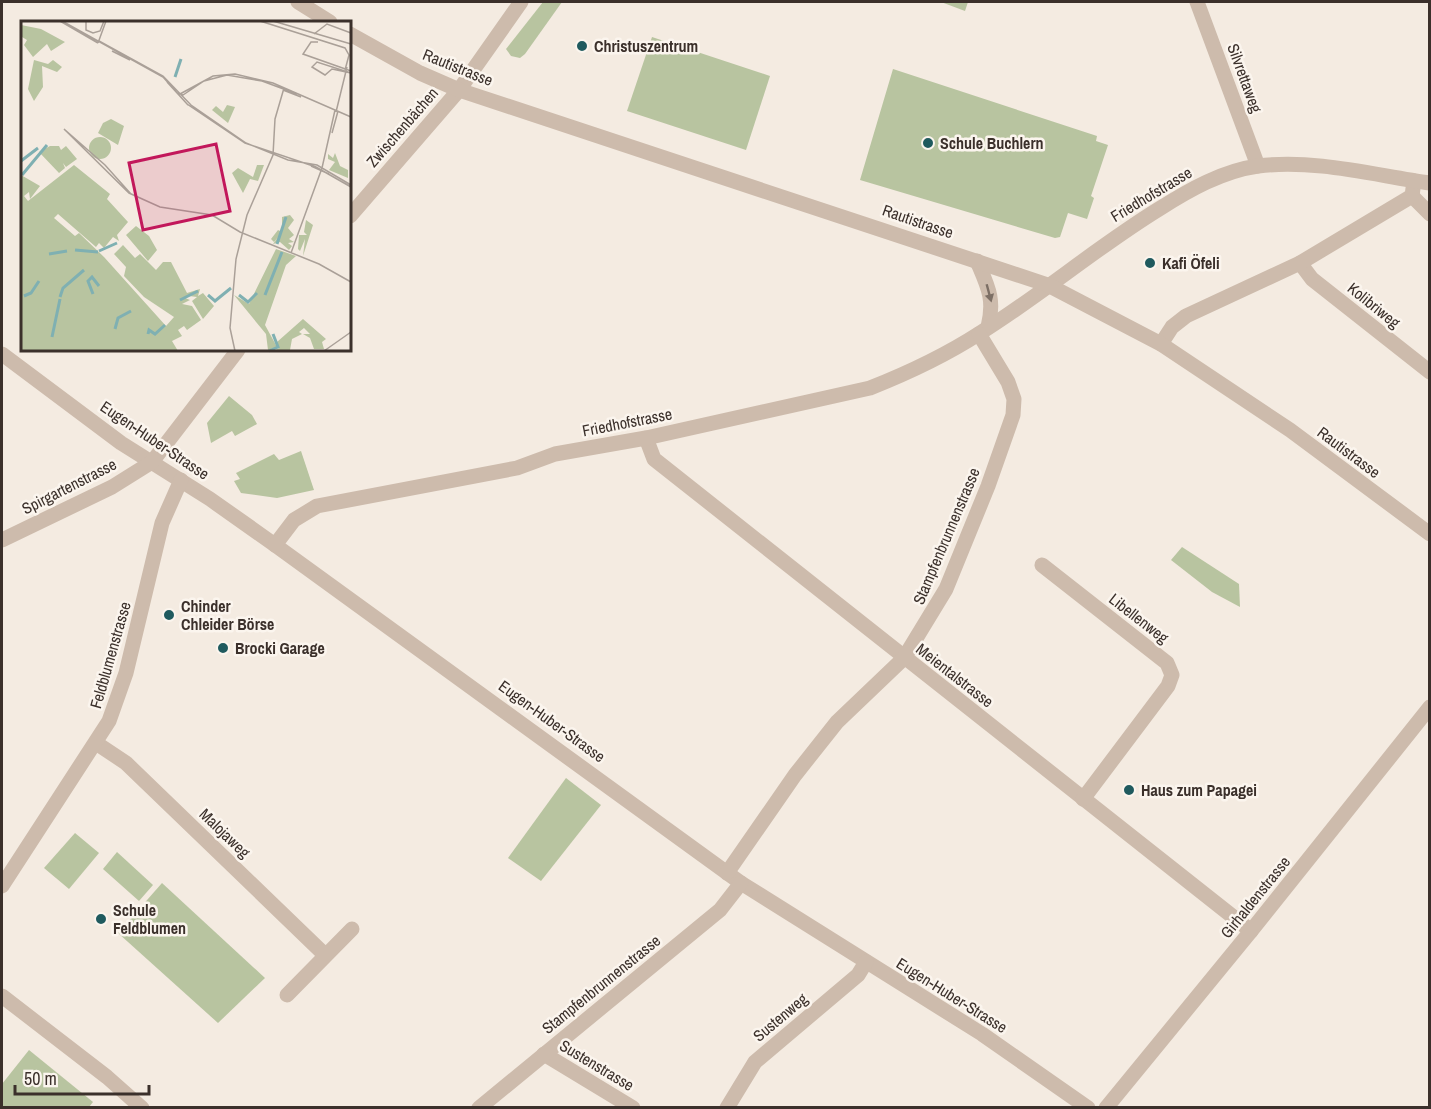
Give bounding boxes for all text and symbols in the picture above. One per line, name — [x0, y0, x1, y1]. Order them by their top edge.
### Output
inset map — [21, 21, 351, 351]
place label: Christuszentrum — [594, 35, 698, 57]
marker: Christuszentrum — [575, 39, 589, 53]
street label: Silvrettaweg — [1222, 40, 1268, 116]
street label: Rautistrasse — [420, 43, 496, 91]
street label: Zwischenbächen — [361, 82, 443, 172]
place label: Schule Buchlern — [940, 132, 1044, 154]
marker: Schule Buchlern — [921, 136, 935, 150]
street label: Friedhofstrasse — [1106, 161, 1196, 227]
street label: Rautistrasse — [880, 199, 956, 243]
place label: Kafi Öfeli — [1162, 252, 1220, 274]
marker: Kafi Öfeli — [1143, 256, 1157, 270]
street label: Kolibriweg — [1343, 277, 1406, 333]
one-way arrow — [985, 284, 995, 302]
street label: Eugen-Huber-Strasse — [96, 395, 214, 485]
street label: Friedhofstrasse — [580, 403, 674, 441]
street label: Rautistrasse — [1313, 421, 1385, 483]
street label: Spirgartenstrasse — [18, 453, 120, 519]
street label: Stampfenbrunnenstrasse — [907, 464, 985, 608]
street label: Libellenweg — [1105, 588, 1174, 649]
place label: Chinder Chleider Börse — [181, 595, 274, 635]
street label: Feldblumenstrasse — [84, 599, 136, 711]
marker: Chinder Chleider Börse — [162, 608, 176, 622]
place label: Brocki Garage — [235, 637, 325, 659]
street label: Meientalstrasse — [912, 638, 998, 712]
marker: Brocki Garage — [216, 641, 230, 655]
street label: Eugen-Huber-Strasse — [494, 675, 610, 767]
place label: Haus zum Papagei — [1141, 779, 1257, 801]
marker: Haus zum Papagei — [1122, 783, 1136, 797]
street label: Malojaweg — [195, 803, 256, 863]
street label: Girhaldenstrasse — [1215, 851, 1295, 943]
place label: Schule Feldblumen — [113, 899, 186, 939]
marker: Schule Feldblumen — [94, 912, 108, 926]
street label: Stampfenbrunnenstrasse — [537, 929, 665, 1039]
street label: Eugen-Huber-Strasse — [892, 952, 1012, 1038]
street label: Sustenweg — [748, 987, 812, 1046]
street label: Sustenstrasse — [556, 1034, 638, 1096]
scale bar — [15, 1058, 148, 1096]
text: 50 m — [24, 1066, 57, 1091]

